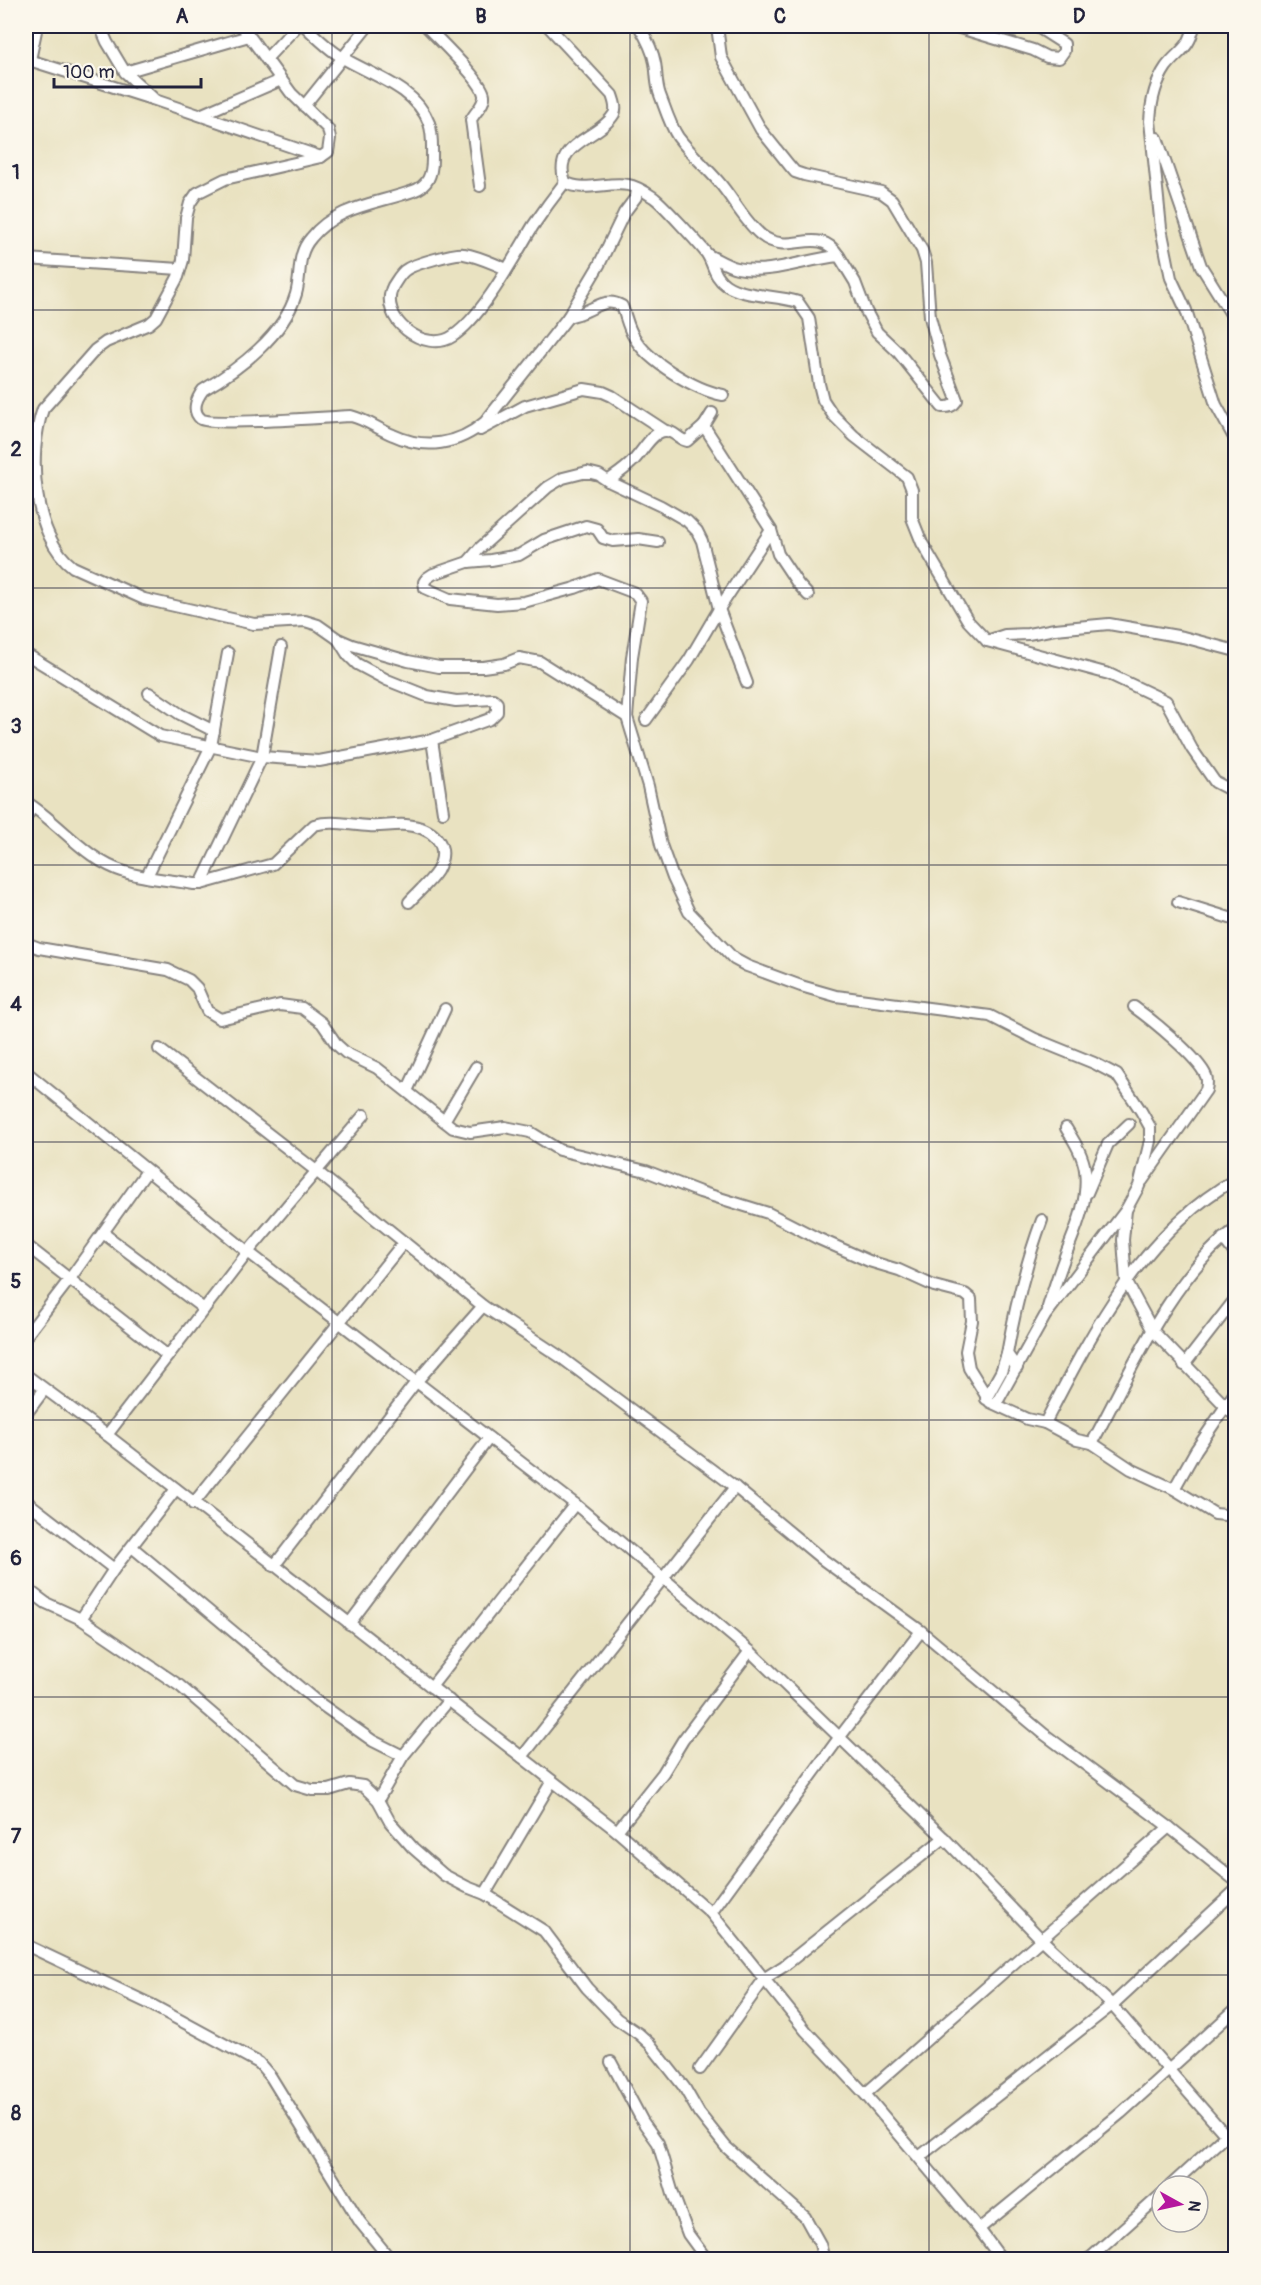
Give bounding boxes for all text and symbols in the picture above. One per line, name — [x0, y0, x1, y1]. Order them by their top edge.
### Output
text: A — [176, 4, 189, 29]
text: B — [475, 4, 487, 29]
text: C — [774, 4, 786, 29]
text: D — [1073, 4, 1086, 29]
scale bar — [54, 51, 201, 89]
text: 100 m — [63, 61, 115, 84]
text: 1 — [12, 160, 20, 185]
text: 2 — [10, 437, 22, 462]
text: 3 — [10, 714, 22, 739]
text: 4 — [10, 992, 22, 1017]
text: 5 — [11, 1269, 22, 1294]
text: 6 — [10, 1546, 22, 1571]
text: 7 — [11, 1824, 22, 1849]
text: 8 — [11, 2101, 21, 2126]
north arrow — [1150, 2174, 1210, 2234]
text: N — [1183, 2199, 1205, 2213]

